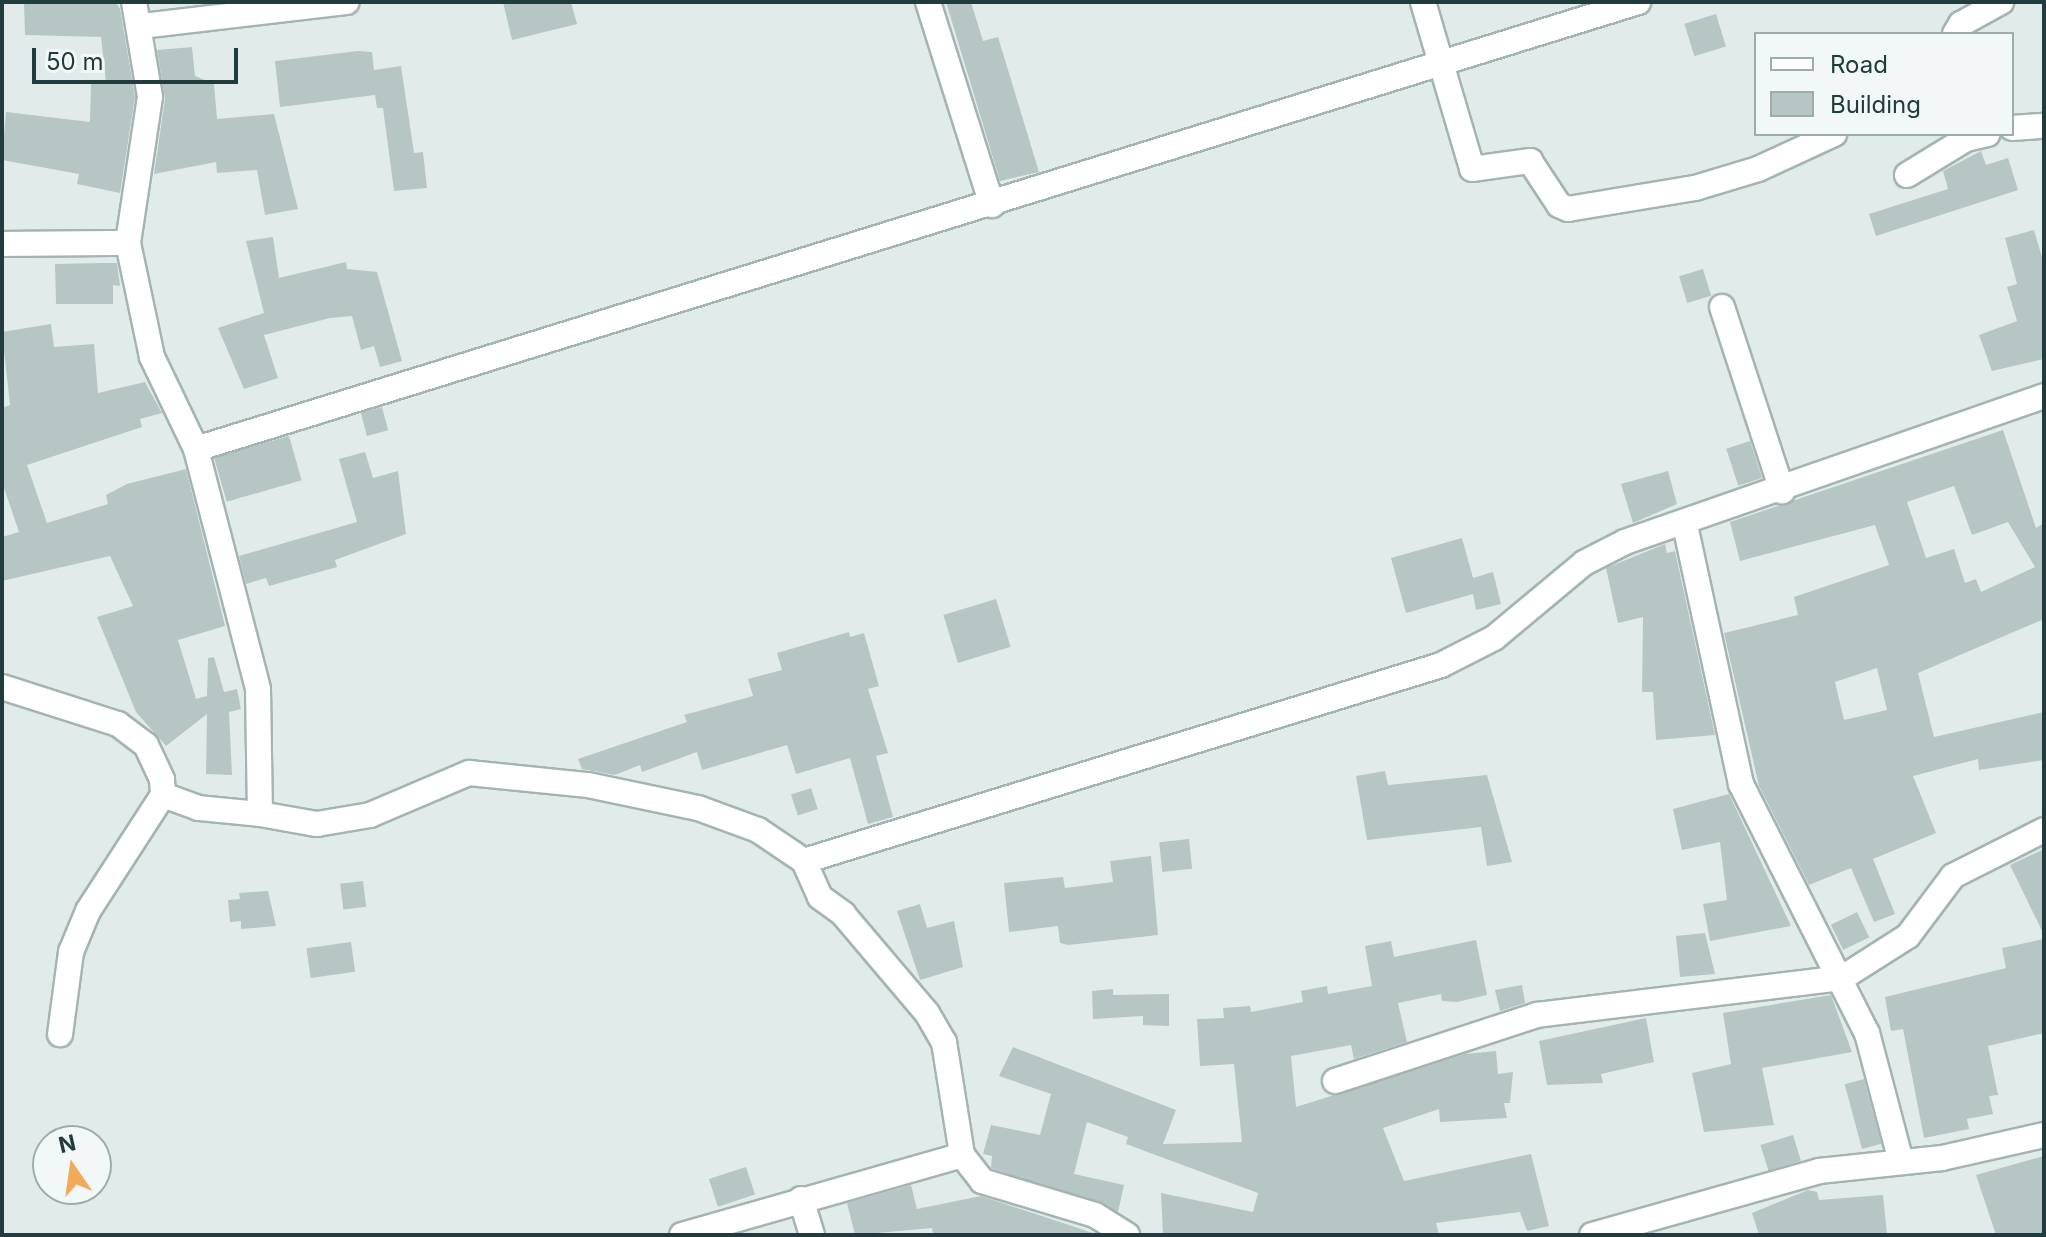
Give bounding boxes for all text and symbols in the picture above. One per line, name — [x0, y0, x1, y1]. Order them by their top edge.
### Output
scale bar — [36, 32, 242, 82]
legend — [1754, 32, 2014, 136]
text: 50 m — [46, 47, 104, 76]
text: Road — [1830, 50, 1888, 79]
text: Building — [1830, 90, 1921, 119]
north arrow — [32, 1125, 112, 1205]
text: N — [56, 1129, 78, 1158]

